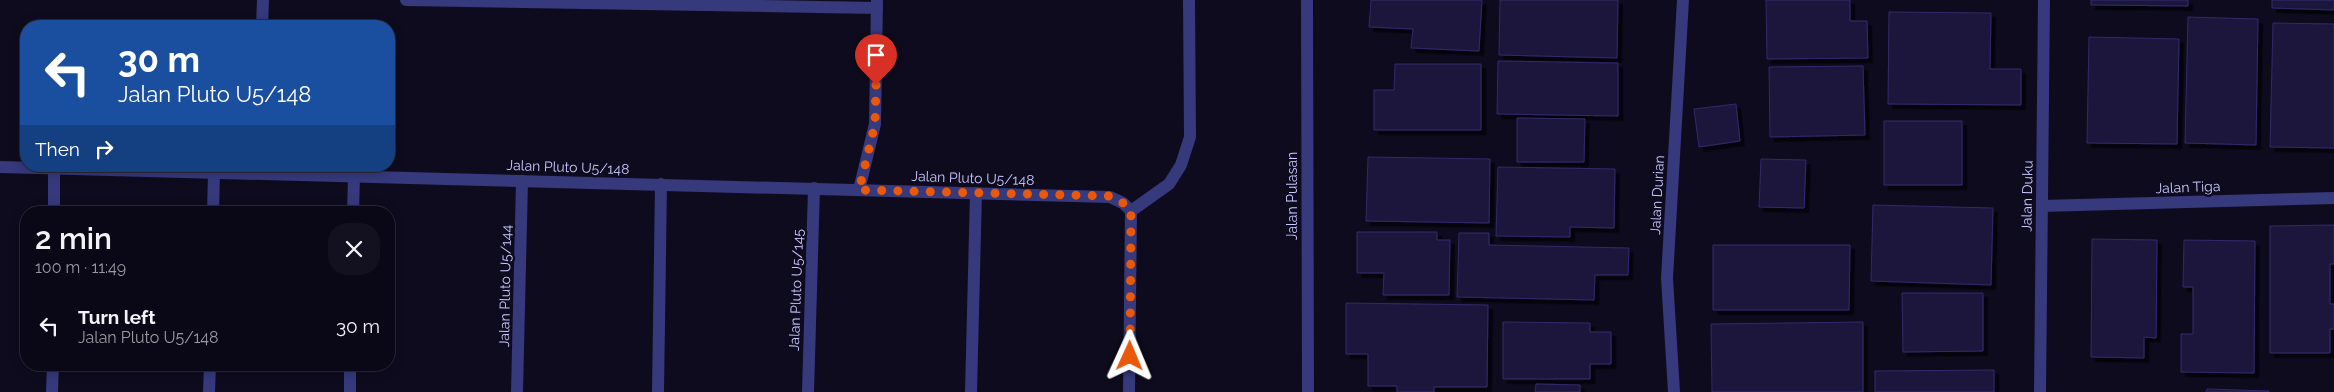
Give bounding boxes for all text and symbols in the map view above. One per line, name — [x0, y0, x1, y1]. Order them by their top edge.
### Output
pin — [855, 34, 897, 85]
text: 30 m — [118, 39, 200, 80]
icon: left — [35, 40, 100, 105]
icon: arrive — [862, 41, 890, 69]
text: Jalan Pluto U5/148 — [118, 81, 311, 107]
icon: right — [90, 135, 118, 163]
text: Then — [35, 138, 80, 160]
street label: Jalan Pulasan — [1284, 152, 1300, 240]
street label: Jalan Durian — [1647, 155, 1667, 235]
street label: Jalan Pluto U5/148 — [506, 157, 630, 177]
street label: Jalan Duku — [2018, 160, 2036, 232]
street label: Jalan Pluto U5/148 — [911, 168, 1035, 188]
street label: Jalan Tiga — [2155, 178, 2221, 196]
text: 2 min — [35, 221, 112, 256]
button: close — [328, 223, 380, 275]
street label: Jalan Pluto U5/144 — [496, 224, 514, 347]
street label: Jalan Pluto U5/145 — [786, 228, 806, 351]
text: 100 m · 11:49 — [35, 258, 126, 277]
text: Turn left — [78, 306, 155, 328]
icon: left — [35, 312, 63, 340]
text: 30 m — [336, 315, 380, 337]
text: Jalan Pluto U5/148 — [78, 328, 219, 347]
position arrow — [1103, 329, 1155, 381]

